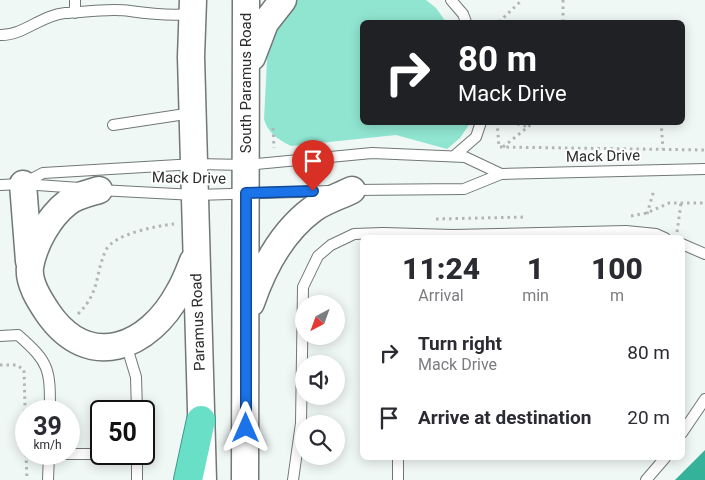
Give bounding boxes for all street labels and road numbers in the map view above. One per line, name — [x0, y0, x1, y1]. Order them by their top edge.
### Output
street label: South Paramus Road — [237, 13, 255, 153]
street label: Mack Drive — [566, 146, 640, 166]
street label: Mack Drive — [152, 168, 226, 188]
street label: Paramus Road — [187, 273, 209, 371]

